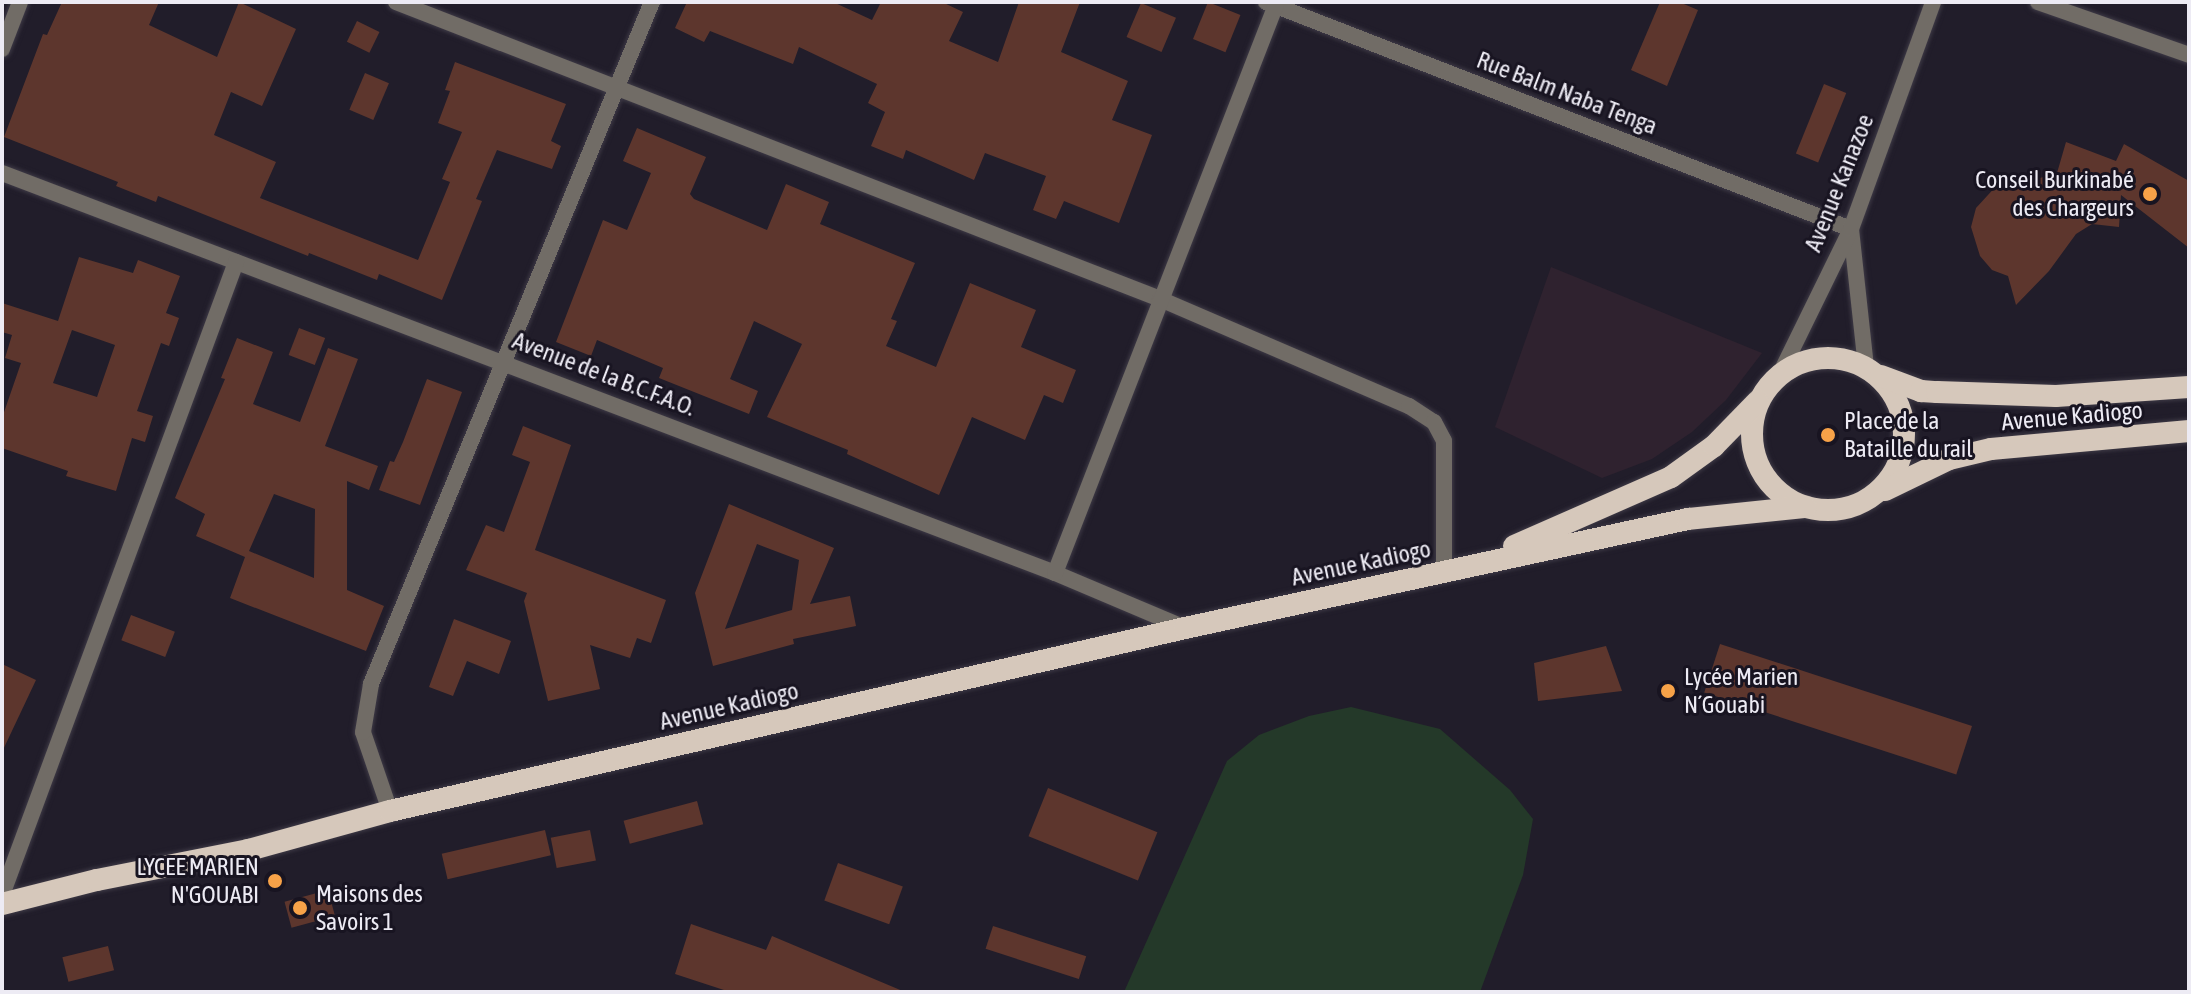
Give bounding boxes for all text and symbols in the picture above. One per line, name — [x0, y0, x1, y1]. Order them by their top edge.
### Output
street label: Rue Balm Naba Tenga — [1473, 45, 1661, 141]
street label: Avenue Kanazoe — [1798, 110, 1880, 256]
place label: Conseil Burkinabé des Chargeurs — [1975, 166, 2134, 222]
marker: Conseil Burkinabé des Chargeurs — [2141, 185, 2159, 203]
street label: Avenue de la B.C.F.A.O. — [509, 326, 699, 422]
street label: Avenue Kadiogo — [2000, 395, 2144, 437]
place label: Place de la Bataille du rail — [1844, 407, 1973, 463]
marker: Place de la Bataille du rail — [1819, 426, 1837, 444]
street label: Avenue Kadiogo — [1289, 534, 1433, 592]
place label: Lycée Marien N´Gouabi — [1684, 663, 1798, 719]
street label: Avenue Kadiogo — [657, 676, 801, 736]
marker: Lycée Marien N´Gouabi — [1659, 682, 1677, 700]
place label: LYCEE MARIEN N'GOUABI — [137, 853, 259, 909]
marker: LYCEE MARIEN N'GOUABI — [266, 872, 284, 890]
place label: Maisons des Savoirs 1 — [316, 880, 423, 936]
marker: Maisons des Savoirs 1 — [291, 899, 309, 917]

